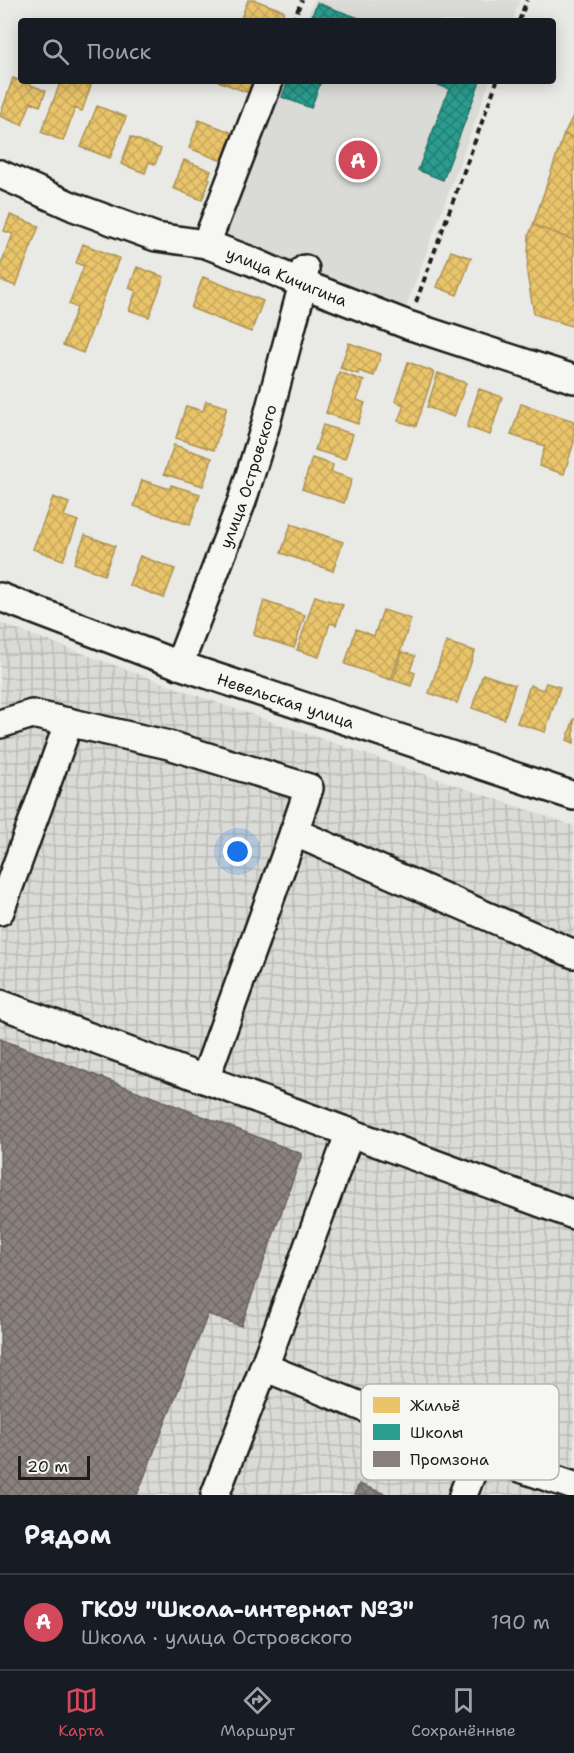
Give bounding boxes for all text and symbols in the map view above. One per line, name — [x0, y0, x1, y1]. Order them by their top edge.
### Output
search box — [18, 18, 556, 84]
icon: search — [39, 35, 72, 68]
text: Поиск — [87, 37, 151, 66]
pin: A — [338, 138, 378, 182]
street label: улица Кичигина — [223, 243, 350, 311]
street label: улица Островского — [215, 402, 281, 551]
street label: Невельская улица — [214, 668, 357, 733]
your location — [223, 837, 252, 866]
legend — [361, 1384, 559, 1480]
text: Жильё — [410, 1395, 460, 1416]
text: Школы — [410, 1422, 464, 1443]
text: Промзона — [410, 1449, 489, 1470]
scale bar — [18, 1453, 90, 1480]
text: 20 m — [27, 1456, 68, 1477]
text: Рядом — [24, 1517, 111, 1552]
text: ГКОУ "Школа-интернат №3" — [81, 1595, 414, 1624]
text: A — [36, 1609, 51, 1635]
text: 190 m — [491, 1609, 550, 1635]
text: Школа · улица Островского — [81, 1624, 352, 1650]
tab: Карта — [58, 1684, 104, 1741]
tab: Маршрут — [220, 1684, 295, 1741]
tab: Сохранённые — [411, 1684, 516, 1741]

